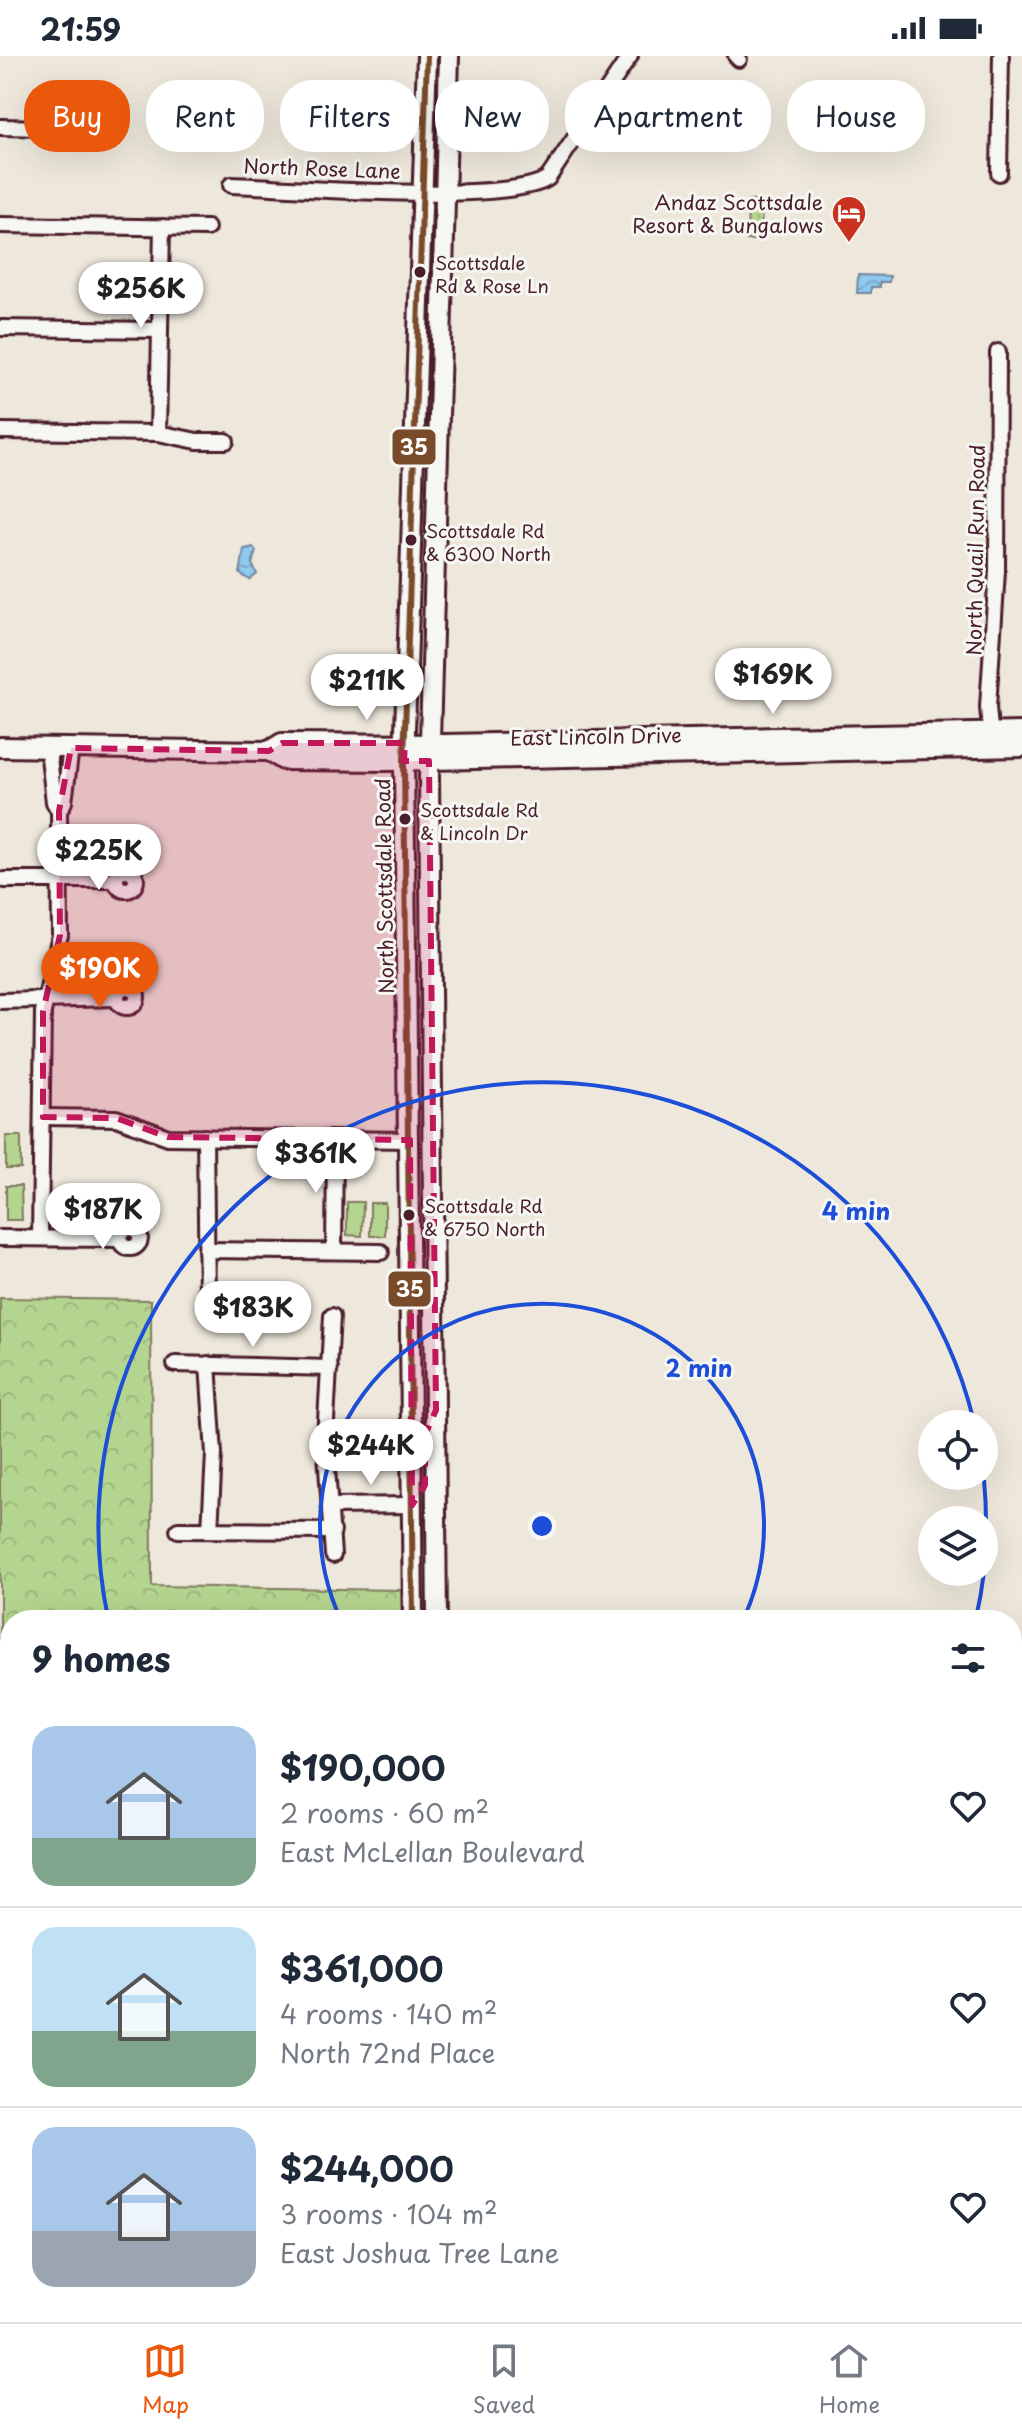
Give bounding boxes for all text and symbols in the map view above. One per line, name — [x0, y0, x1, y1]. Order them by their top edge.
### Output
text: 21:59 — [40, 6, 121, 51]
chip: Buy — [24, 80, 130, 152]
chip: Rent — [146, 80, 264, 152]
chip: Filters — [280, 80, 419, 152]
chip: New — [435, 80, 549, 152]
chip: Apartment — [565, 80, 771, 152]
chip: House — [787, 80, 925, 152]
street label: North Rose Lane — [243, 150, 401, 186]
place label: Andaz Scottsdale Resort & Bungalows — [632, 187, 823, 240]
hotel icon: Andaz Scottsdale Resort & Bungalows — [830, 194, 868, 244]
place label: Scottsdale Rd & Rose Ln — [435, 249, 549, 299]
pin: $256K — [85, 262, 197, 330]
marker: Scottsdale Rd & Rose Ln — [412, 264, 428, 280]
text: $256K — [96, 268, 186, 307]
line badge: 35 — [391, 428, 437, 466]
text: 35 — [400, 429, 428, 462]
street label: North Quail Run Road — [958, 444, 992, 656]
place label: Scottsdale Rd & 6300 North — [426, 517, 551, 567]
marker: Scottsdale Rd & 6300 North — [403, 532, 419, 548]
pin: $169K — [717, 648, 829, 716]
pin: $211K — [311, 654, 423, 722]
text: $169K — [733, 654, 813, 693]
text: $211K — [329, 660, 405, 699]
street label: East Lincoln Drive — [510, 720, 682, 752]
street label: North Scottsdale Road — [367, 778, 401, 994]
place label: Scottsdale Rd & Lincoln Dr — [420, 796, 538, 846]
marker: Scottsdale Rd & Lincoln Dr — [397, 811, 413, 827]
pin: $225K — [43, 824, 155, 892]
text: $225K — [55, 830, 143, 869]
pin: $190K — [44, 942, 156, 1010]
text: $190K — [59, 948, 141, 987]
pin: $361K — [260, 1127, 372, 1195]
text: $361K — [275, 1133, 357, 1172]
pin: $187K — [47, 1183, 159, 1251]
text: $187K — [63, 1189, 143, 1228]
place label: Scottsdale Rd & 6750 North — [424, 1192, 546, 1242]
text: 4 min — [822, 1192, 890, 1228]
marker: Scottsdale Rd & 6750 North — [401, 1207, 417, 1223]
line badge: 35 — [387, 1270, 432, 1308]
text: 35 — [396, 1271, 424, 1304]
pin: $183K — [197, 1281, 309, 1349]
text: $183K — [212, 1287, 294, 1326]
text: 2 min — [665, 1349, 733, 1385]
map controls — [918, 1410, 998, 1586]
button: locate — [918, 1410, 998, 1490]
pin: $244K — [315, 1419, 427, 1487]
text: $244K — [327, 1425, 415, 1464]
button: layers — [918, 1506, 998, 1586]
centre of rings — [528, 1512, 556, 1540]
text: 9 homes — [32, 1632, 171, 1684]
icon: filters — [946, 1636, 990, 1680]
text: $190,000 — [280, 1741, 446, 1793]
icon: home — [96, 1758, 192, 1854]
icon: heart — [946, 1784, 990, 1828]
text: 2 rooms · 60 m² — [280, 1793, 489, 1832]
text: East McLellan Boulevard — [280, 1832, 585, 1871]
text: $361,000 — [280, 1942, 444, 1994]
icon: home — [96, 1959, 192, 2055]
icon: heart — [946, 1985, 990, 2029]
text: 4 rooms · 140 m² — [280, 1994, 498, 2033]
text: North 72nd Place — [280, 2033, 495, 2072]
text: $244,000 — [280, 2142, 454, 2194]
icon: home — [96, 2159, 192, 2255]
icon: heart — [946, 2185, 990, 2229]
text: 3 rooms · 104 m² — [280, 2194, 498, 2233]
text: East Joshua Tree Lane — [280, 2233, 559, 2272]
tab: Map — [142, 2339, 189, 2420]
tab: Saved — [473, 2339, 535, 2420]
tab: Home — [819, 2339, 880, 2420]

